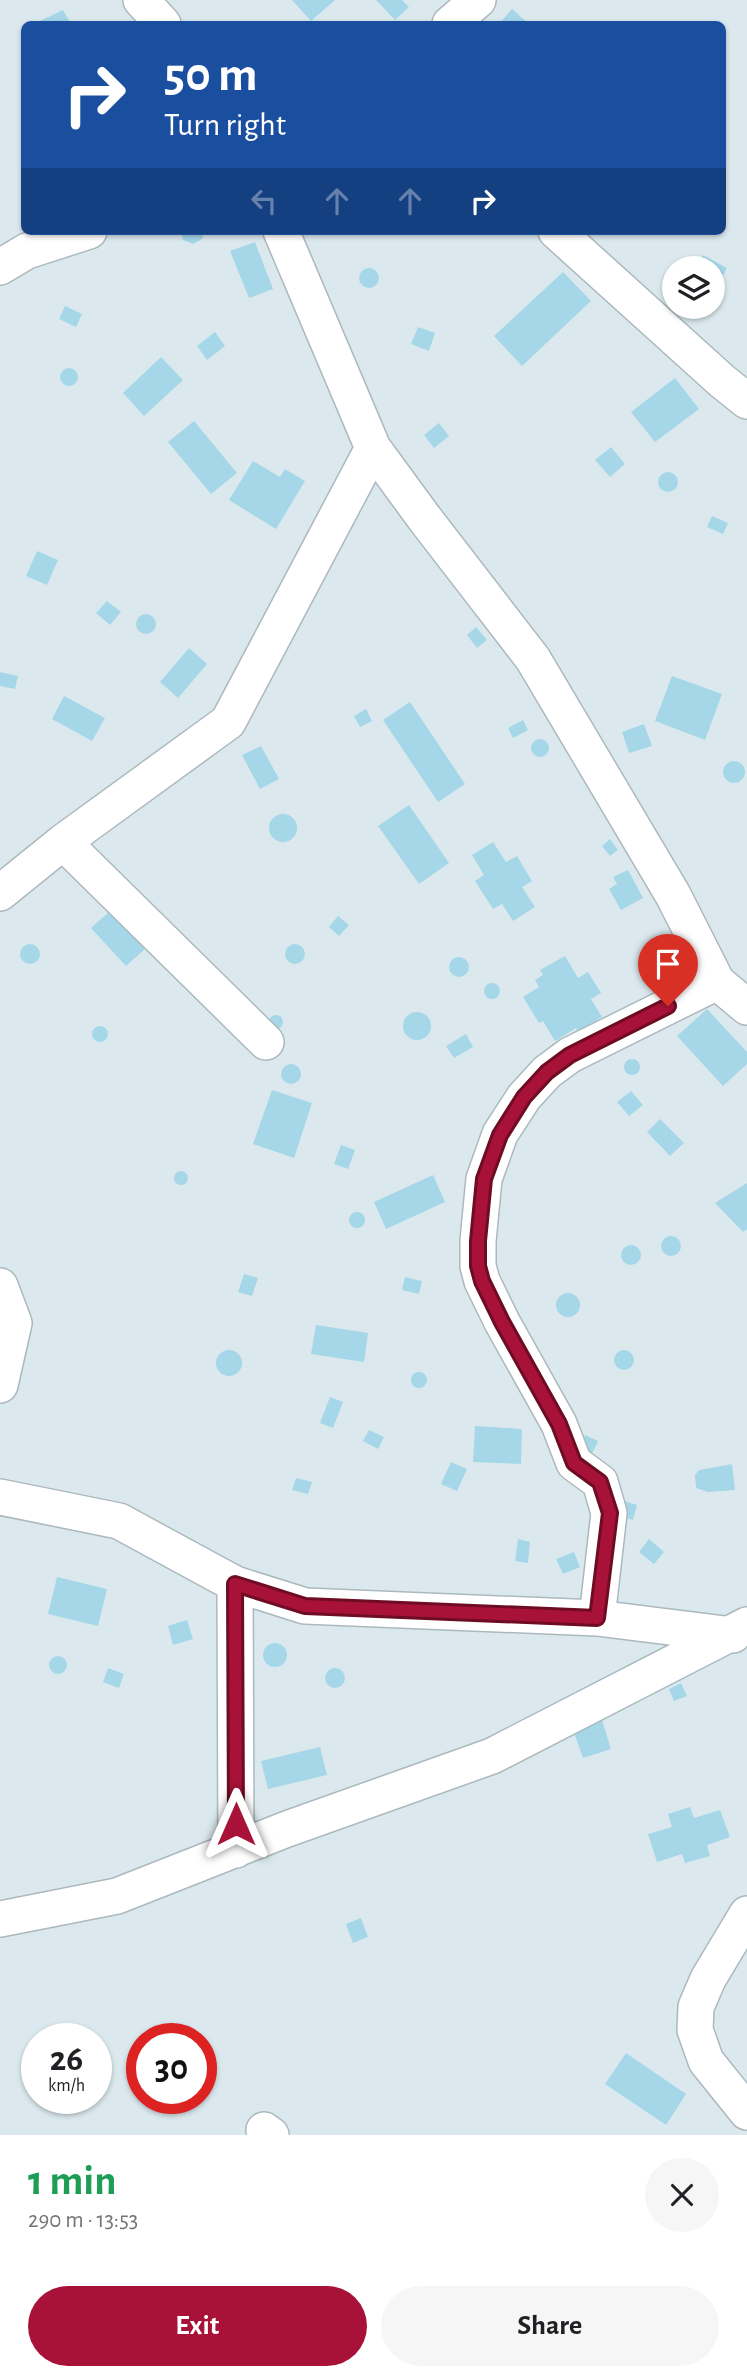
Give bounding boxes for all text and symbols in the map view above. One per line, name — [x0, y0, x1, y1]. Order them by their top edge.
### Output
icon: right — [49, 49, 140, 140]
text: 50 m — [164, 51, 258, 100]
text: Turn right — [164, 109, 286, 141]
icon: left — [245, 182, 283, 220]
icon: ahead — [318, 182, 356, 220]
icon: ahead — [391, 182, 429, 220]
icon: right — [464, 182, 502, 220]
map controls — [662, 256, 725, 319]
button: layers — [662, 256, 725, 319]
pin — [638, 934, 698, 1006]
icon: arrive — [649, 945, 687, 983]
position arrow — [199, 1787, 273, 1861]
speed limit sign: 30 — [126, 2023, 217, 2114]
text: 26 — [50, 2042, 83, 2077]
text: km/h — [48, 2077, 85, 2095]
button: close — [645, 2158, 719, 2232]
text: 1 min — [28, 2160, 117, 2202]
text: 290 m · 13:53 — [28, 2209, 138, 2232]
button: Exit — [28, 2286, 367, 2366]
button: Share — [381, 2286, 719, 2366]

